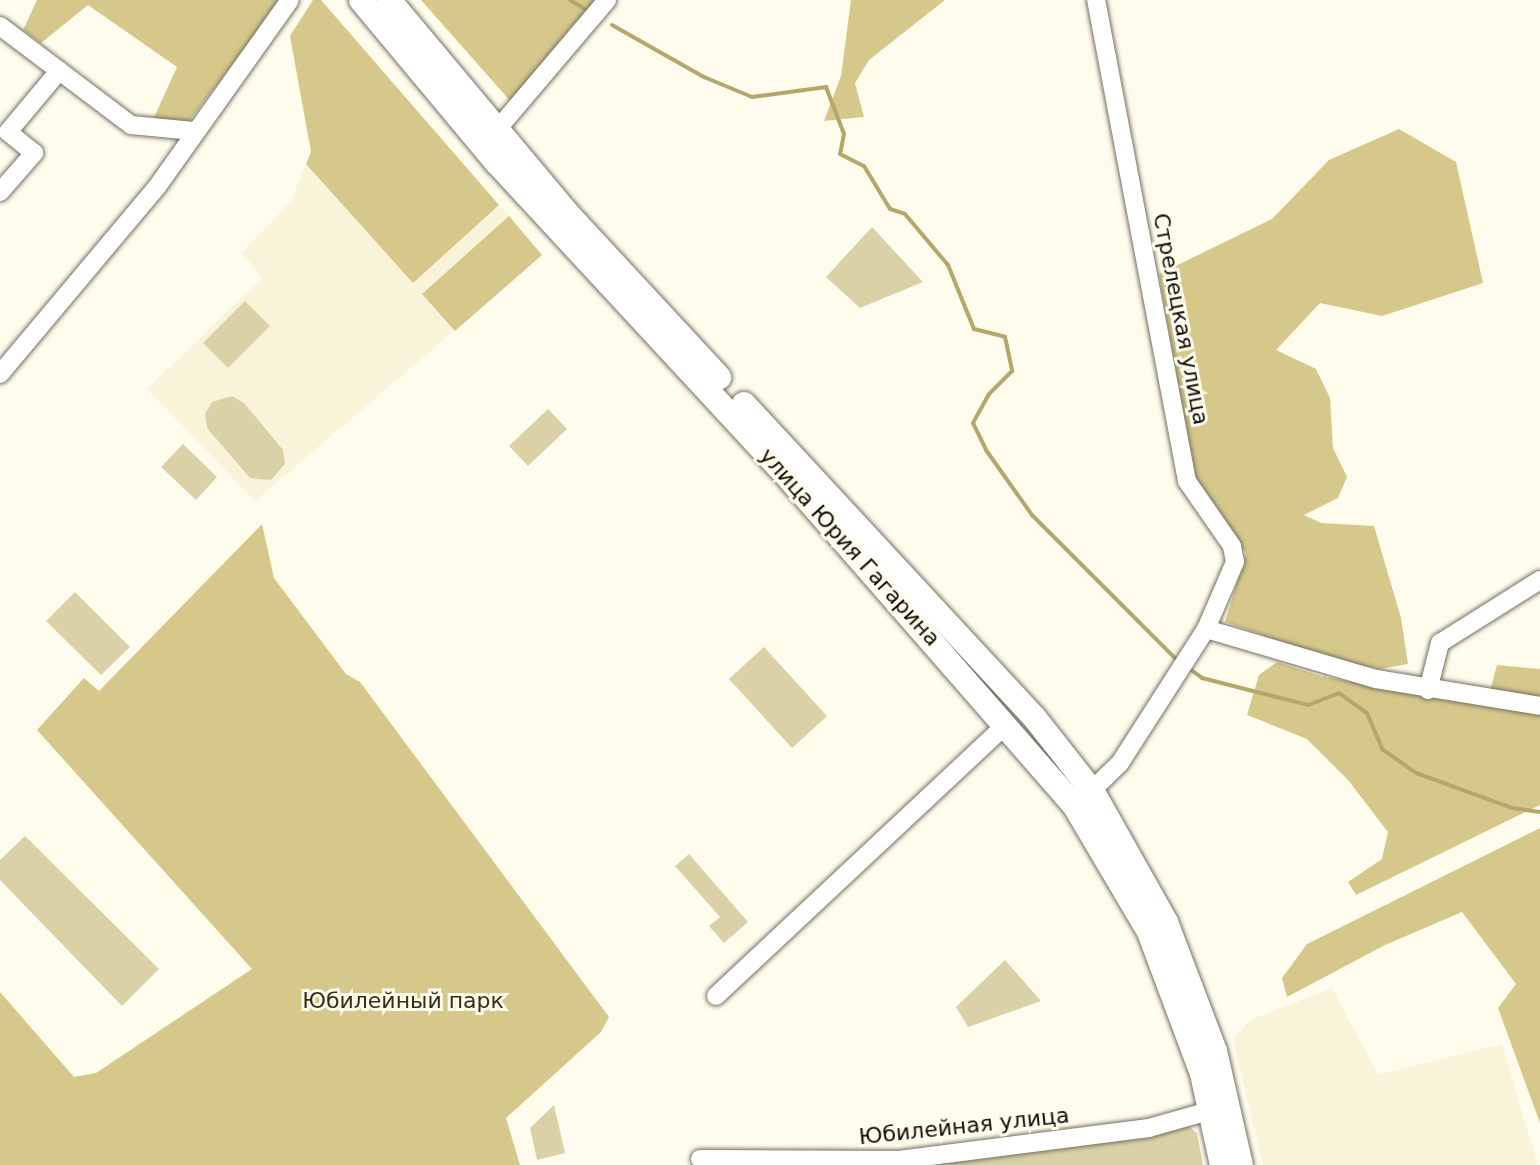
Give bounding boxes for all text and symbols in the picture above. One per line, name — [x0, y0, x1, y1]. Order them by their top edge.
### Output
street label: Стрелецкая улица — [1148, 211, 1214, 427]
street label: улица Юрия Гагарина — [754, 443, 946, 651]
park label: Юбилейный парк — [302, 988, 504, 1014]
street label: Юбилейная улица — [857, 1102, 1071, 1150]

